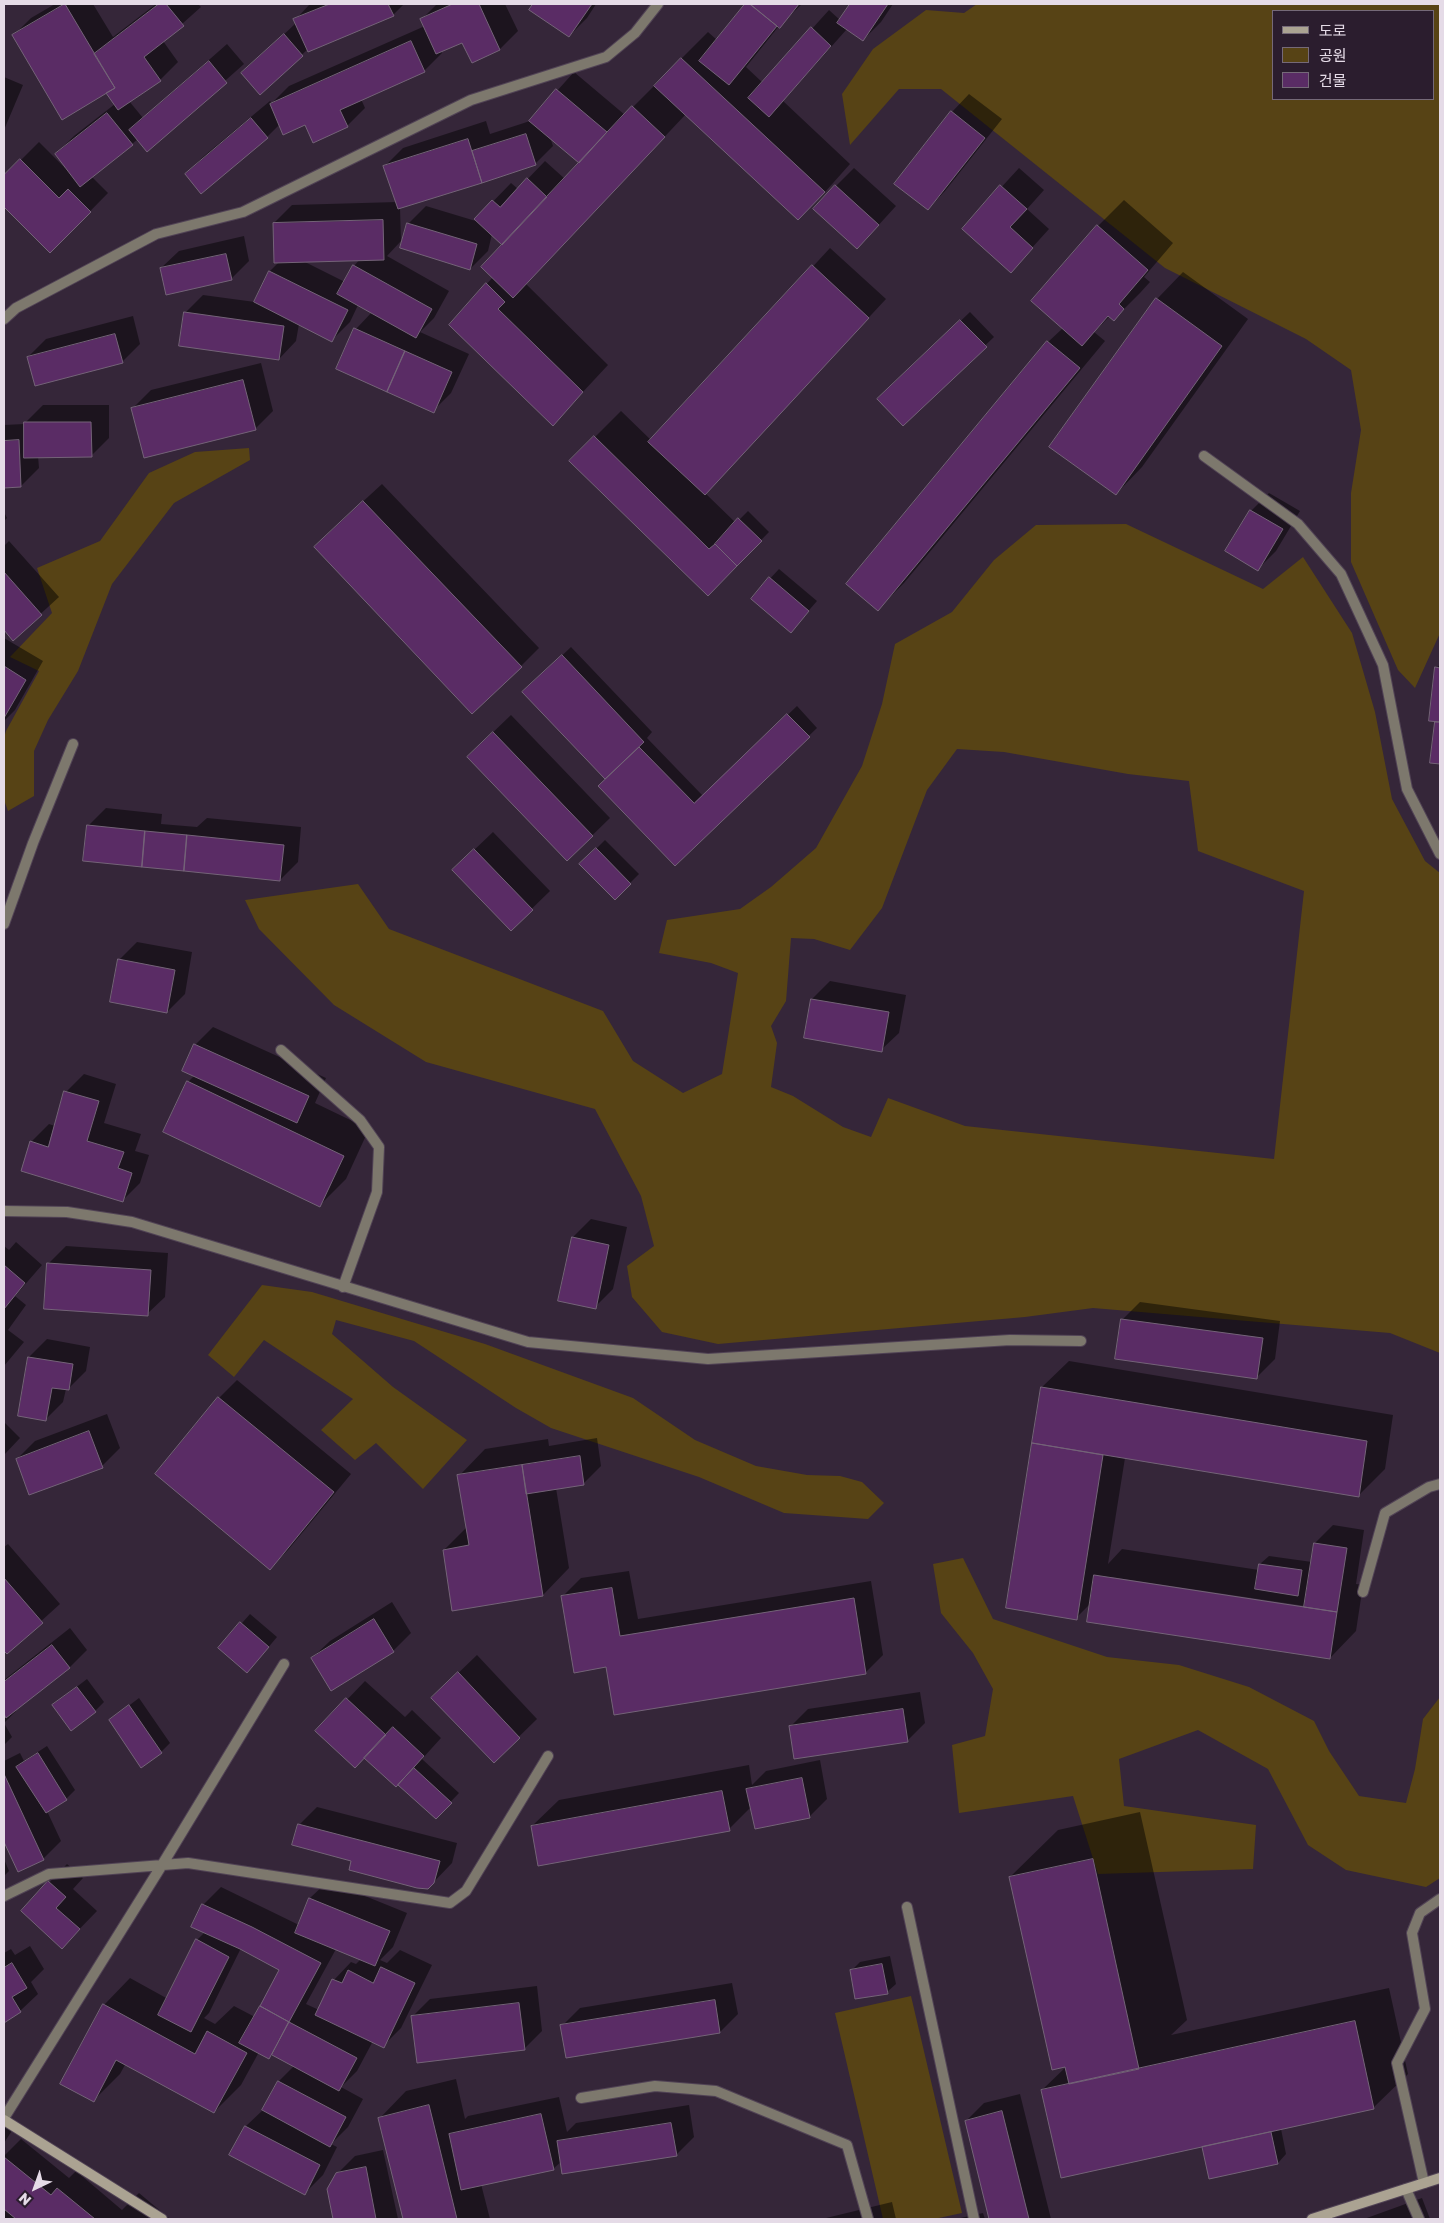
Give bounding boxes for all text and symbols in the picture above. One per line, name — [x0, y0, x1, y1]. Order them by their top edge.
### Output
legend — [1272, 10, 1434, 100]
text: 도로 — [1319, 21, 1347, 39]
text: 공원 — [1319, 46, 1347, 64]
text: 건물 — [1319, 71, 1347, 89]
north arrow — [10, 2163, 60, 2213]
text: N — [15, 2190, 34, 2209]

